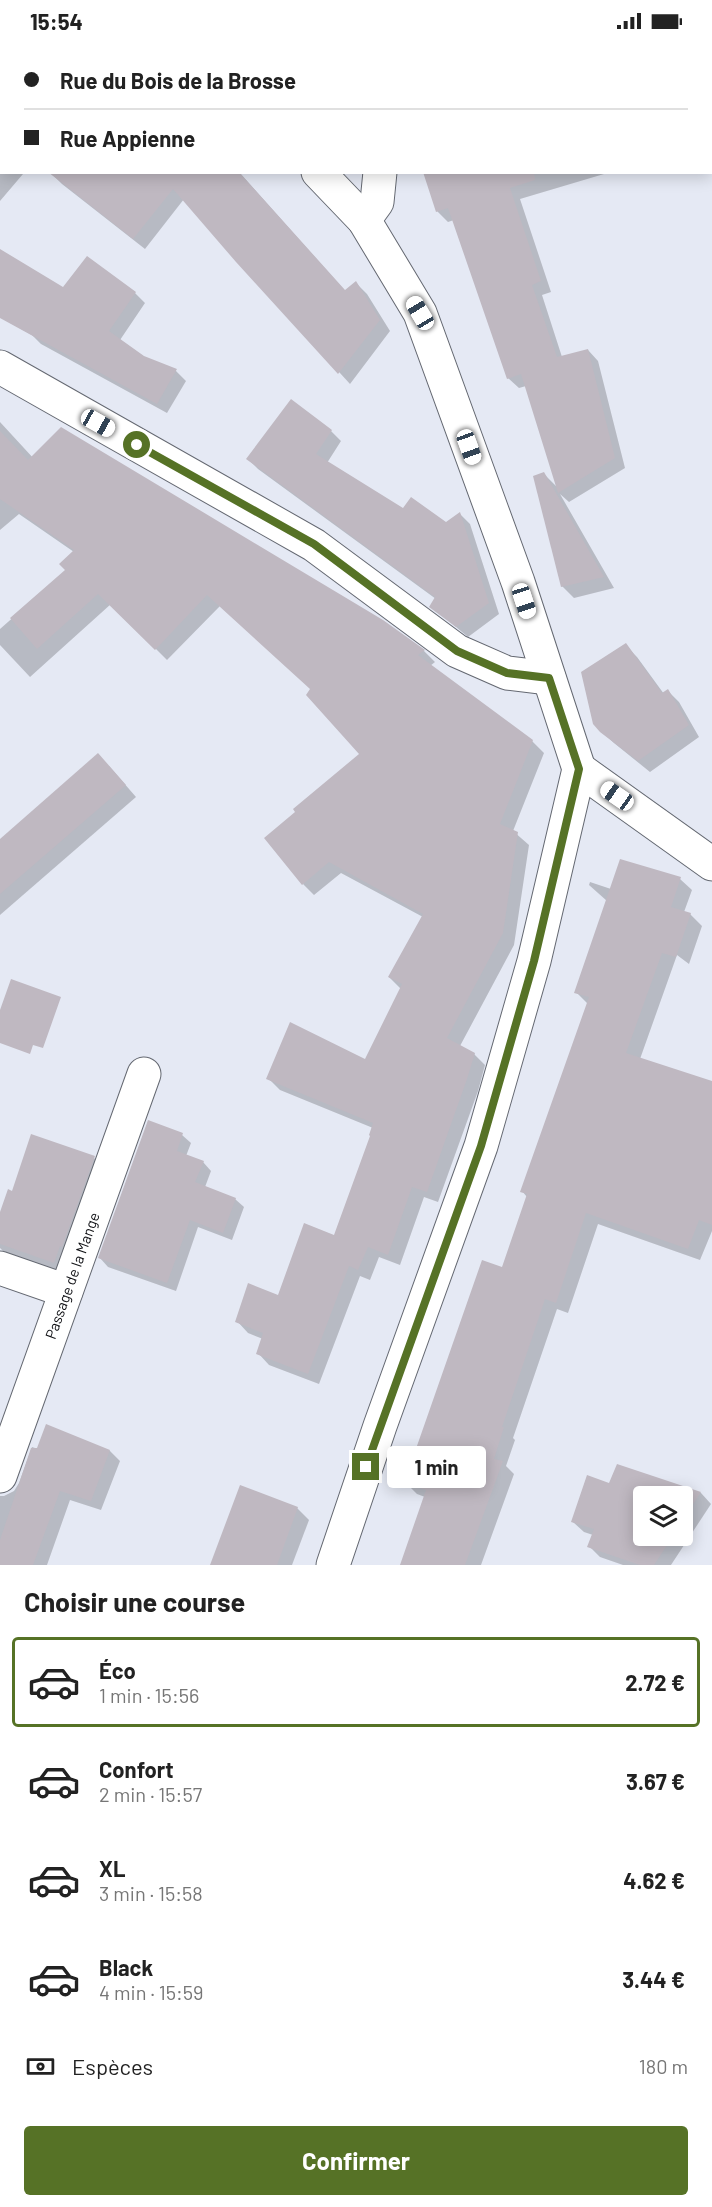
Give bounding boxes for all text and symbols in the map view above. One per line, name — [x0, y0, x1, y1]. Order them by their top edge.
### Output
text: 15:54 — [30, 8, 83, 34]
text: Rue du Bois de la Brosse — [60, 67, 296, 93]
text: Rue Appienne — [60, 125, 195, 151]
car — [403, 293, 437, 333]
car — [78, 406, 118, 440]
car — [454, 427, 484, 467]
route start — [123, 431, 150, 458]
car — [510, 581, 538, 621]
car — [597, 778, 637, 814]
street label: Passage de la Mange — [41, 1210, 103, 1341]
callout: 1 min — [387, 1446, 486, 1488]
route end — [352, 1453, 379, 1480]
text: 1 min — [415, 1455, 458, 1479]
map controls — [633, 1486, 693, 1546]
button: layers — [633, 1486, 693, 1546]
text: Choisir une course — [24, 1585, 245, 1617]
icon: car — [27, 1655, 81, 1709]
text: Éco — [99, 1657, 136, 1683]
text: 2.72 € — [625, 1669, 685, 1695]
text: 1 min · 15:56 — [99, 1683, 199, 1707]
icon: car — [27, 1754, 81, 1808]
text: Confort — [99, 1756, 174, 1782]
text: 3.67 € — [626, 1768, 685, 1794]
text: 2 min · 15:57 — [99, 1782, 202, 1806]
icon: car — [27, 1853, 81, 1907]
text: XL — [99, 1855, 125, 1881]
text: 4.62 € — [623, 1867, 685, 1893]
text: 3 min · 15:58 — [99, 1881, 203, 1905]
icon: car — [27, 1952, 81, 2006]
text: Black — [99, 1954, 153, 1980]
text: 3.44 € — [622, 1966, 685, 1992]
text: 4 min · 15:59 — [99, 1980, 203, 2004]
icon: cash — [24, 2050, 57, 2083]
text: Espèces — [72, 2053, 153, 2079]
text: 180 m — [639, 2054, 688, 2078]
button: Confirmer — [24, 2126, 688, 2195]

